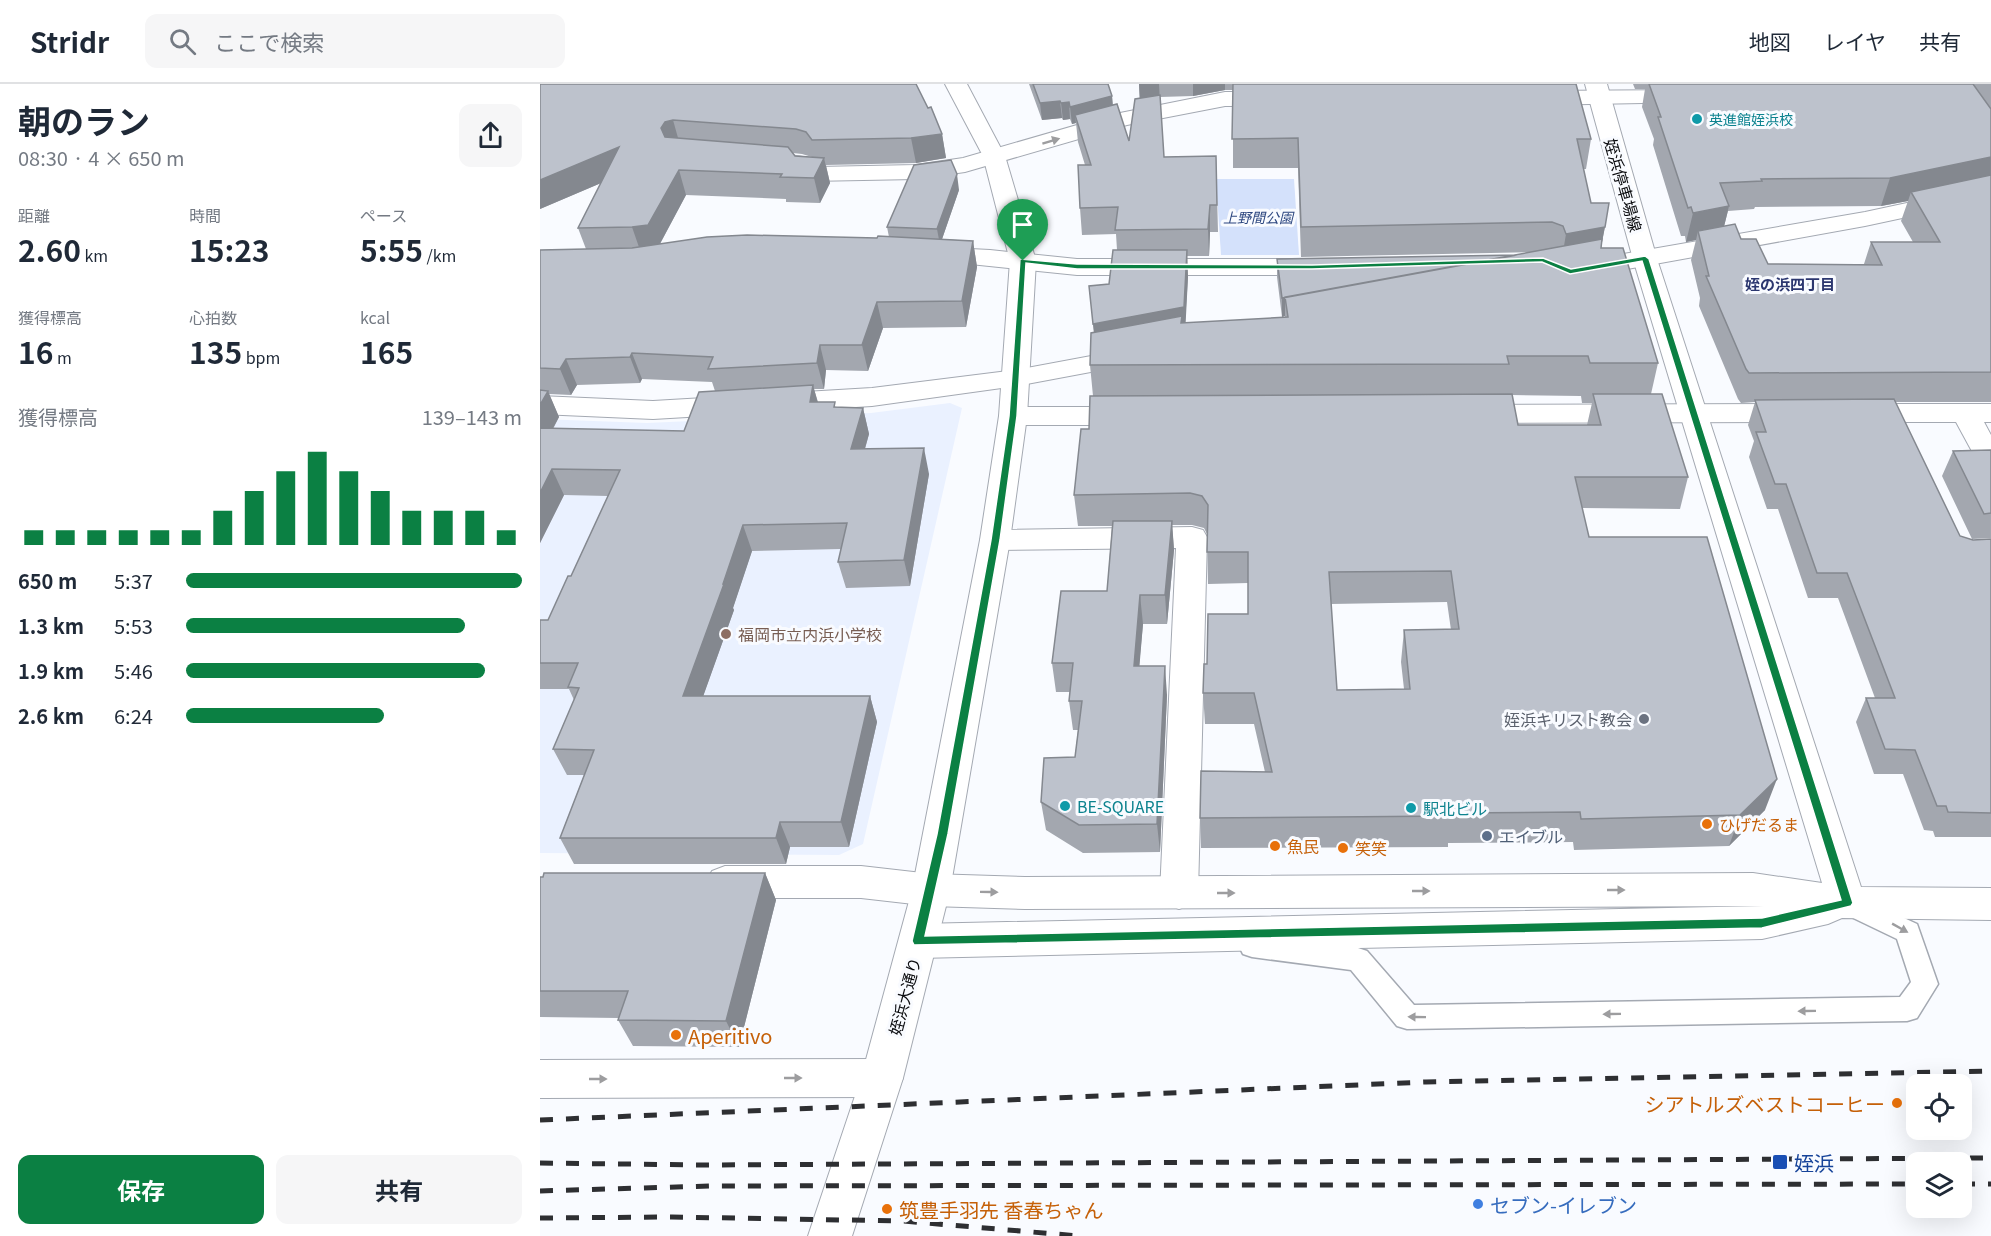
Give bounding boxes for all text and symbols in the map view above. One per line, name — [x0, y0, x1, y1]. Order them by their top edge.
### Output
search box — [145, 14, 565, 68]
text: Stridr — [30, 21, 109, 61]
icon: search — [166, 25, 199, 58]
text: ここで検索 — [214, 25, 324, 57]
text: 地図 — [1749, 26, 1791, 56]
text: レイヤ — [1824, 26, 1886, 56]
text: 共有 — [1919, 26, 1961, 56]
text: 朝のラン — [18, 96, 150, 144]
button: share — [459, 104, 522, 167]
place label: 英進館姪浜校 — [1709, 109, 1793, 129]
marker: 英進館姪浜校 — [1690, 112, 1704, 126]
one-way arrow — [1042, 136, 1060, 145]
street label: 姪浜停車場線 — [1599, 136, 1649, 234]
text: 08:30 · 4 × 650 m — [18, 143, 185, 172]
pin — [997, 199, 1048, 261]
text: 距離 — [18, 203, 50, 227]
text: 時間 — [189, 203, 221, 227]
text: ペース — [360, 203, 407, 227]
park label: 上野間公園 — [1223, 207, 1295, 227]
icon: arrive — [1006, 208, 1039, 241]
text: 2.60 — [18, 227, 81, 271]
text: 15:23 — [189, 227, 270, 271]
text: 5:55 — [360, 227, 423, 271]
text: km — [81, 243, 108, 267]
text: /km — [423, 243, 456, 267]
district label: 姪の浜四丁目 — [1745, 273, 1835, 294]
text: 獲得標高 — [18, 305, 82, 329]
text: 心拍数 — [189, 305, 237, 329]
text: kcal — [360, 305, 390, 329]
text: 16 — [18, 329, 53, 373]
text: 135 — [189, 329, 242, 373]
text: 165 — [360, 329, 413, 373]
text: m — [53, 345, 72, 369]
text: bpm — [242, 345, 280, 369]
text: 獲得標高 — [18, 402, 98, 431]
text: 139–143 m — [422, 402, 522, 431]
text: 650 m — [18, 566, 77, 595]
text: 5:37 — [114, 566, 153, 595]
text: 1.3 km — [18, 611, 84, 640]
text: 5:53 — [114, 611, 153, 640]
place label: 福岡市立内浜小学校 — [738, 622, 882, 646]
marker: 福岡市立内浜小学校 — [719, 627, 733, 641]
text: 1.9 km — [18, 656, 84, 685]
text: 5:46 — [114, 656, 153, 685]
text: 2.6 km — [18, 701, 84, 730]
text: 6:24 — [114, 701, 153, 730]
place label: 姪浜キリスト教会 — [1504, 707, 1632, 731]
marker: 姪浜キリスト教会 — [1637, 712, 1651, 726]
place label: BE-SQUARE — [1077, 794, 1164, 818]
place label: 駅北ビル — [1423, 796, 1487, 820]
marker: BE-SQUARE — [1058, 799, 1072, 813]
marker: 駅北ビル — [1404, 801, 1418, 815]
place label: ひげだるま — [1719, 812, 1799, 836]
marker: ひげだるま — [1700, 817, 1714, 831]
place label: エイブル — [1499, 824, 1563, 848]
marker: エイブル — [1480, 829, 1494, 843]
place label: 魚民 — [1287, 834, 1319, 858]
place label: 笑笑 — [1355, 836, 1387, 860]
marker: 魚民 — [1268, 839, 1282, 853]
marker: 笑笑 — [1336, 841, 1350, 855]
one-way arrow — [1607, 885, 1626, 895]
one-way arrow — [1412, 886, 1431, 896]
one-way arrow — [980, 887, 999, 897]
one-way arrow — [1217, 888, 1236, 897]
one-way arrow — [1892, 923, 1909, 933]
street label: 姪浜大通り — [882, 954, 926, 1038]
one-way arrow — [1797, 1006, 1816, 1016]
one-way arrow — [1602, 1009, 1621, 1019]
one-way arrow — [1407, 1012, 1426, 1021]
place label: Aperitivo — [688, 1021, 772, 1050]
marker: Aperitivo — [669, 1028, 683, 1042]
one-way arrow — [784, 1073, 803, 1083]
one-way arrow — [589, 1074, 608, 1084]
map controls — [1906, 1074, 1972, 1218]
button: locate — [1906, 1074, 1972, 1140]
place label: シアトルズベストコーヒー — [1645, 1089, 1885, 1118]
marker: シアトルズベストコーヒー — [1890, 1096, 1904, 1110]
place label: 姪浜 — [1794, 1148, 1834, 1177]
button: layers — [1906, 1152, 1972, 1218]
marker: 姪浜 — [1771, 1153, 1789, 1171]
button: 保存 — [18, 1155, 264, 1224]
button: 共有 — [276, 1155, 522, 1224]
place label: セブン-イレブン — [1490, 1190, 1637, 1219]
place label: 筑豊手羽先 香春ちゃん — [899, 1195, 1103, 1224]
marker: セブン-イレブン — [1471, 1197, 1485, 1211]
marker: 筑豊手羽先 香春ちゃん — [880, 1202, 894, 1216]

